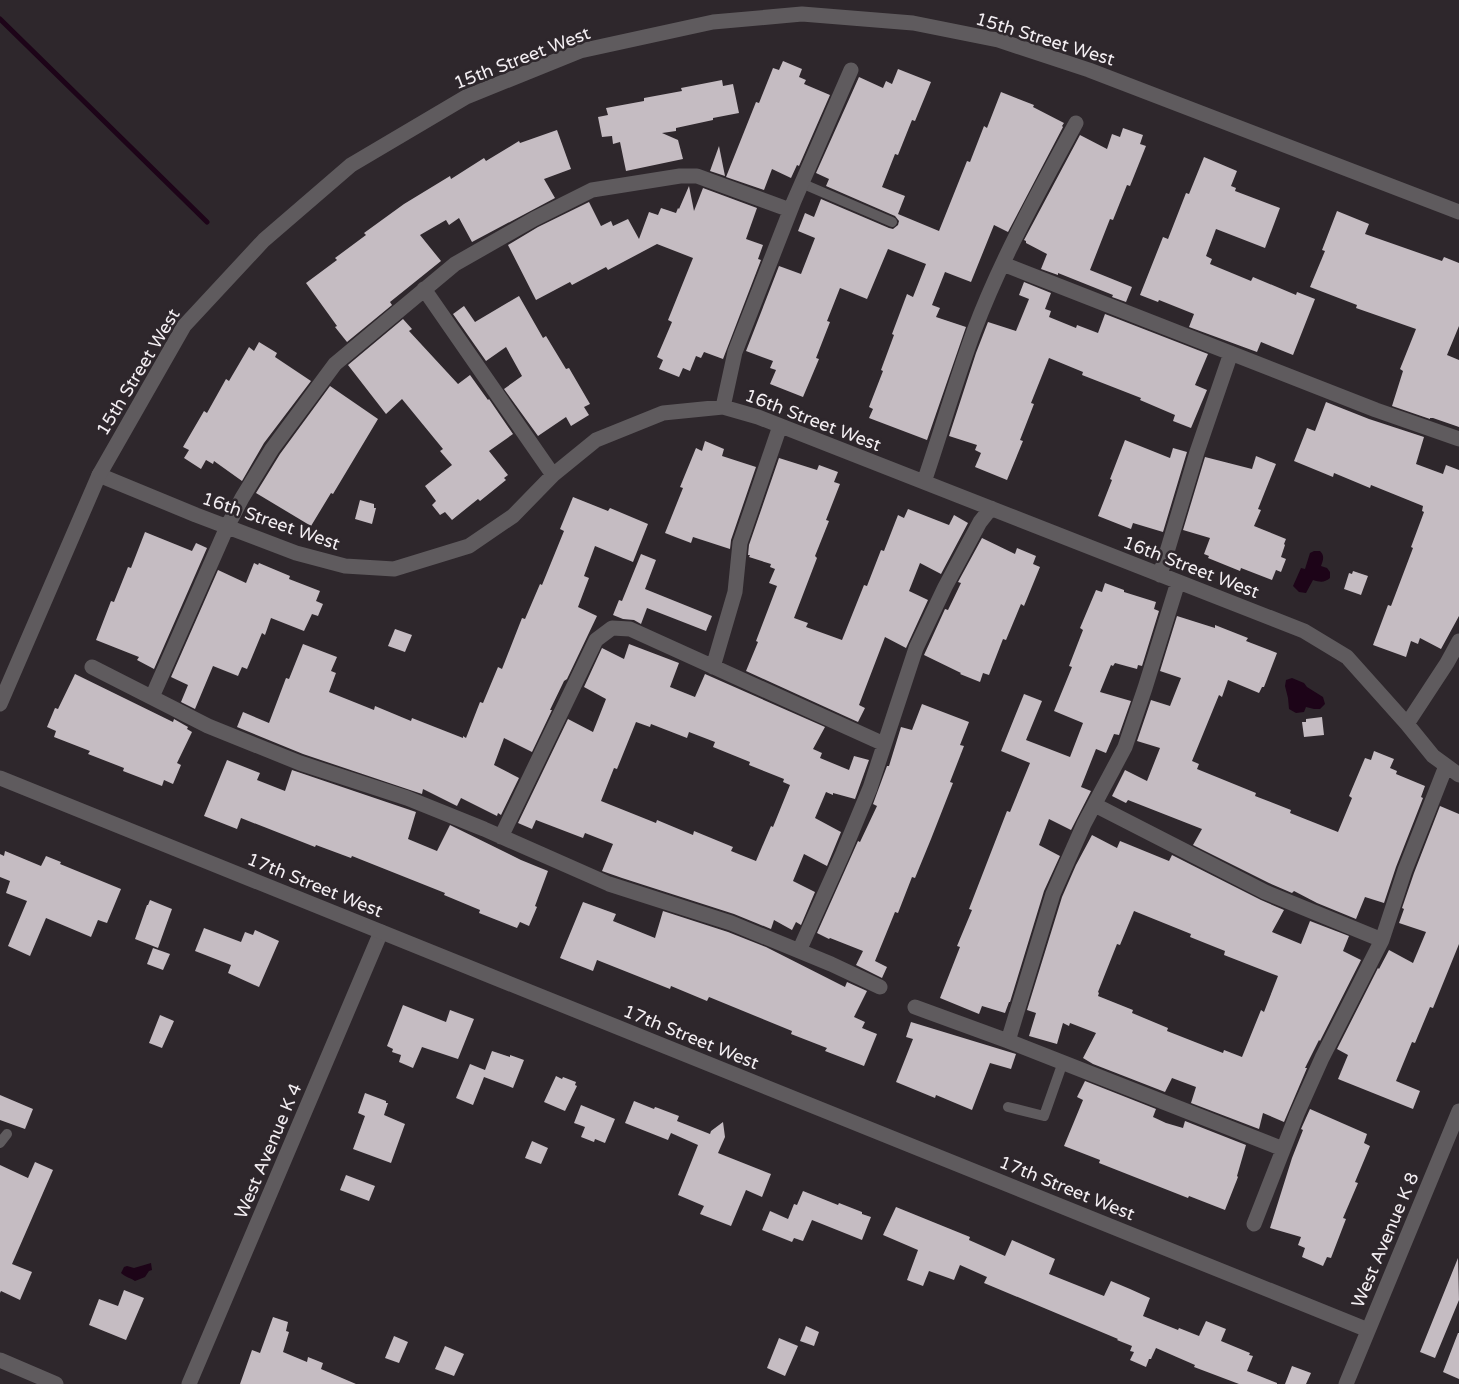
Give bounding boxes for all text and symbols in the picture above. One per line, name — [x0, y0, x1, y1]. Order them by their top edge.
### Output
street label: 15th Street West — [973, 7, 1117, 71]
street label: 15th Street West — [451, 22, 593, 94]
street label: 15th Street West — [91, 304, 185, 440]
street label: 16th Street West — [742, 384, 884, 456]
street label: 16th Street West — [199, 487, 343, 555]
street label: 16th Street West — [1120, 531, 1262, 603]
street label: 17th Street West — [244, 848, 386, 922]
street label: 17th Street West — [620, 1000, 762, 1074]
street label: West Avenue K 4 — [230, 1080, 306, 1222]
street label: 17th Street West — [996, 1151, 1138, 1225]
street label: West Avenue K 8 — [1347, 1169, 1423, 1311]

